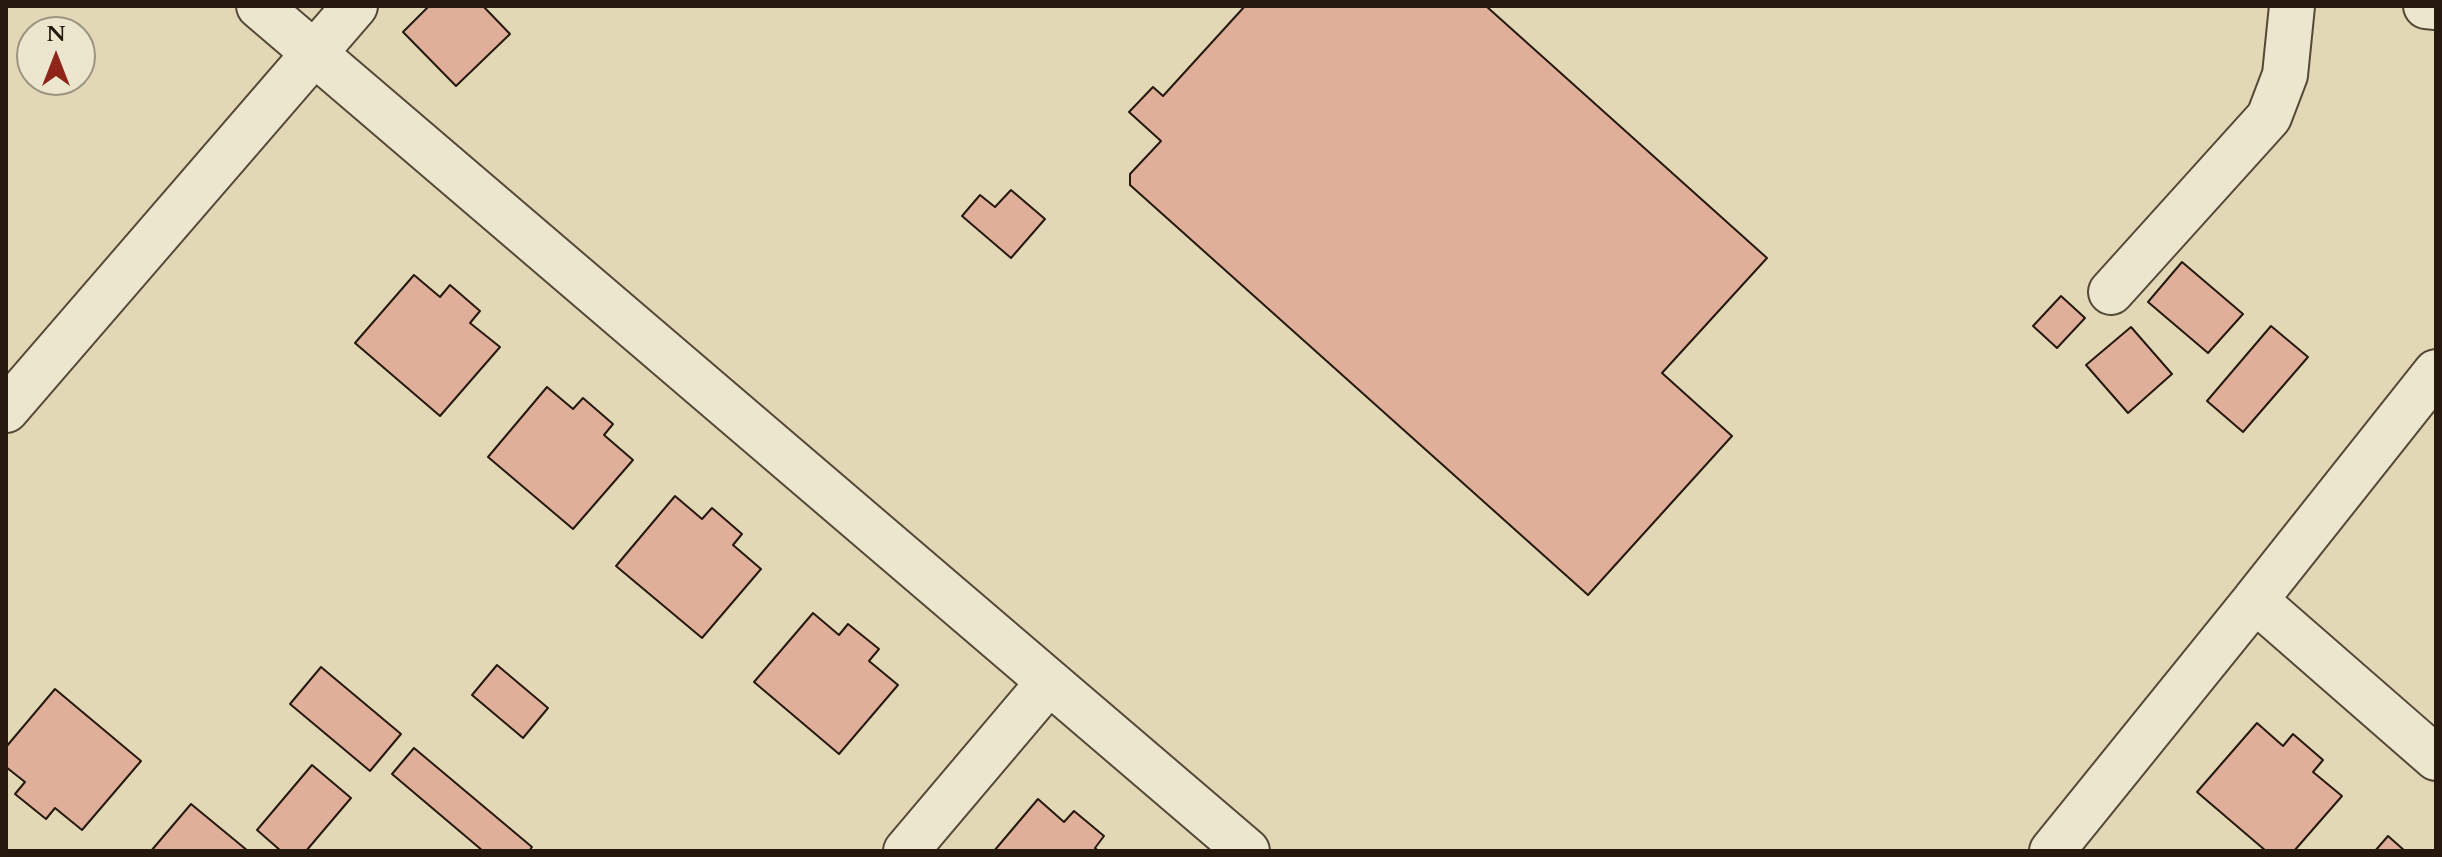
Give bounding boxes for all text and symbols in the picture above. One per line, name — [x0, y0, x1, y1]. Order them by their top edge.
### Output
north arrow — [16, 16, 96, 96]
text: N — [46, 19, 66, 49]

